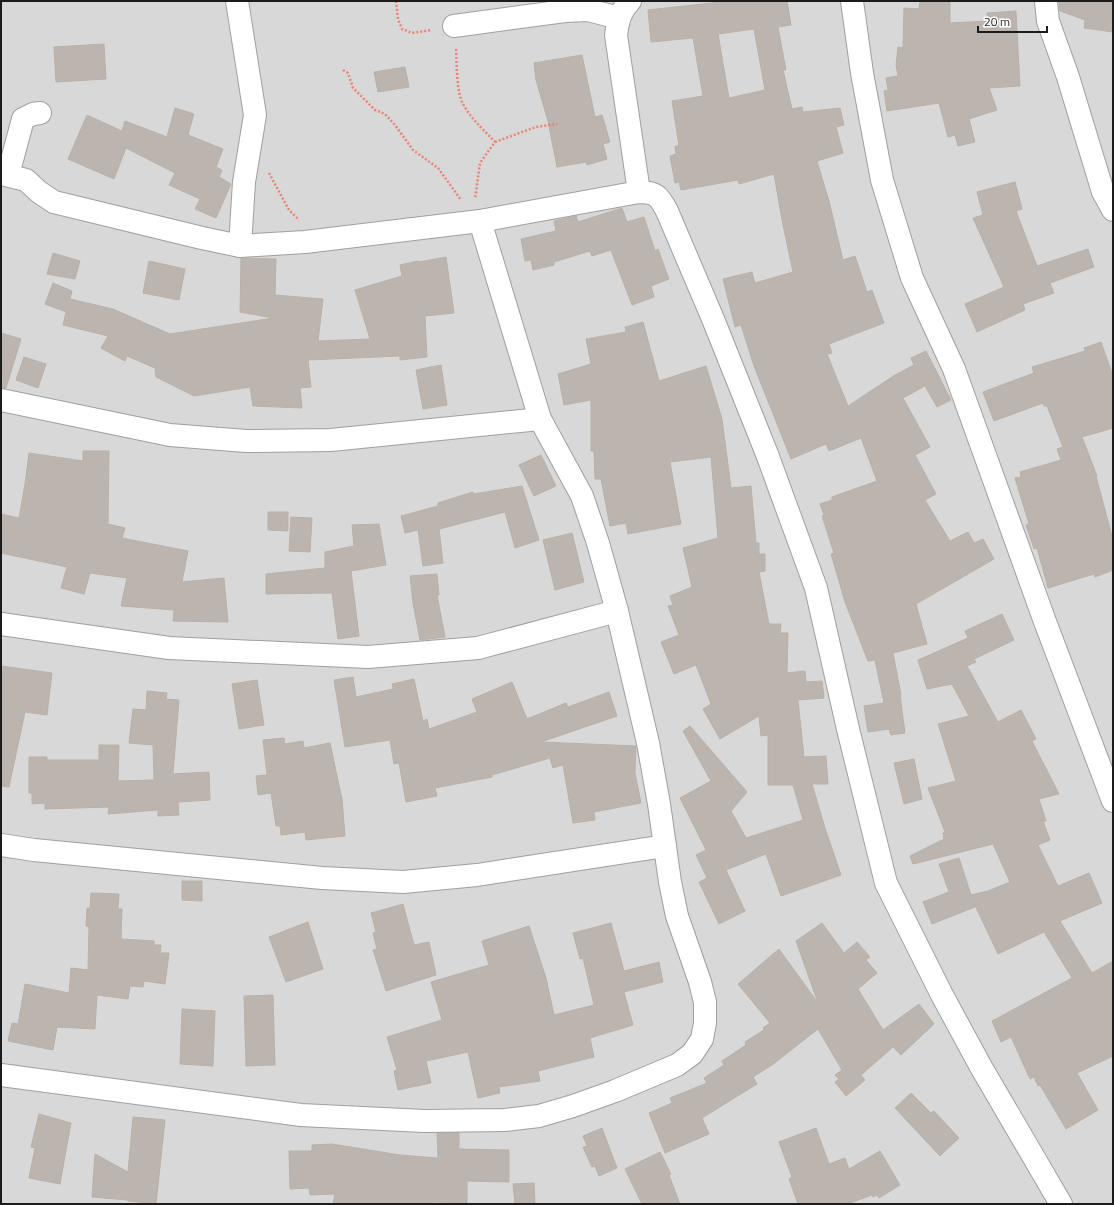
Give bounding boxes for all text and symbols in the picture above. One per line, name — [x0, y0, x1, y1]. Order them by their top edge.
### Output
scale bar — [978, 8, 1047, 34]
text: 20 m — [984, 12, 1010, 31]

